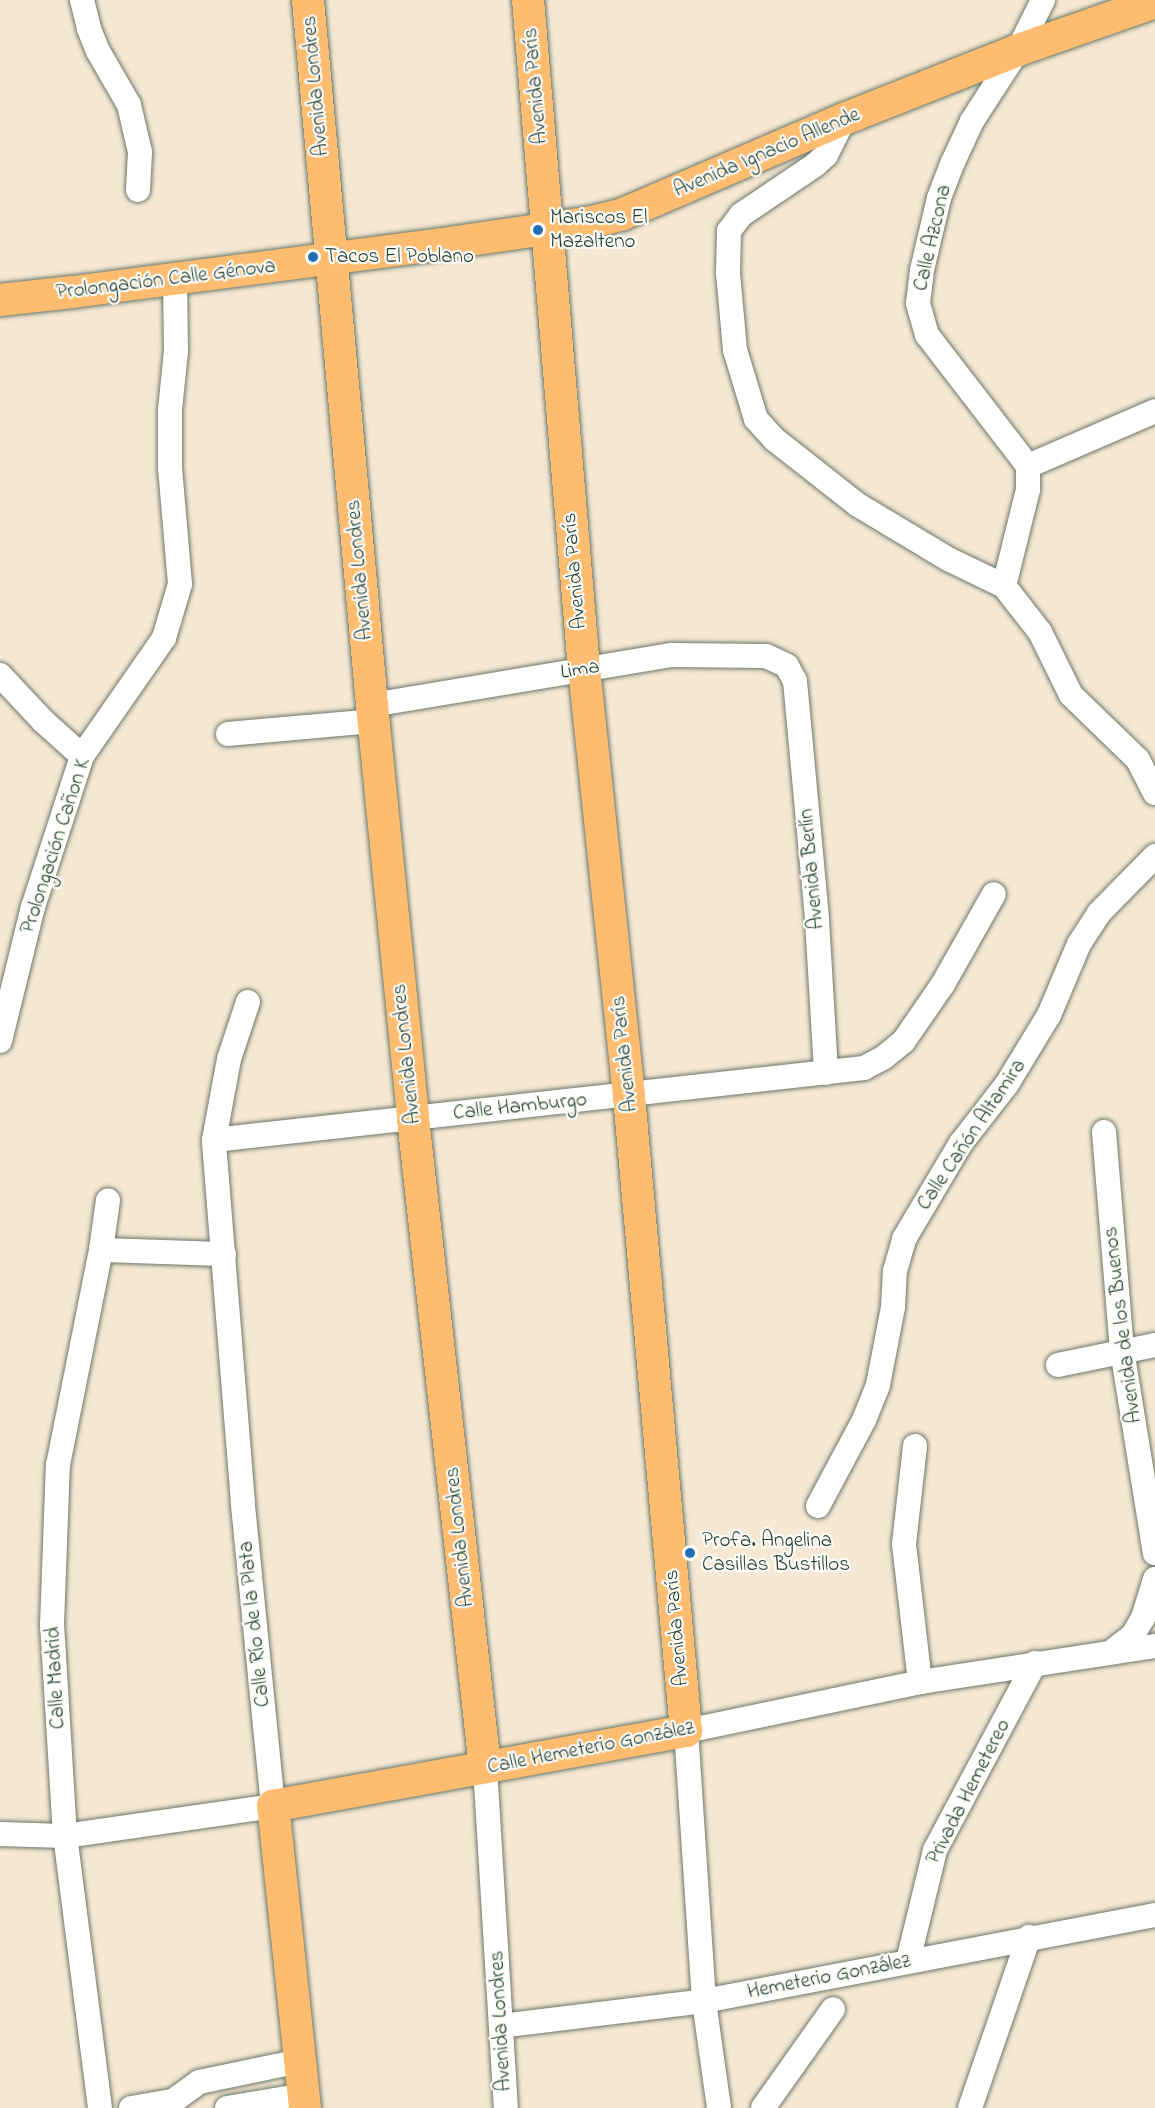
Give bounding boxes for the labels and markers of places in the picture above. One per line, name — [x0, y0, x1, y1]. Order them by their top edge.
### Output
place label: Mariscos El Mazalteno — [550, 205, 648, 255]
marker: Mariscos El Mazalteno — [531, 223, 545, 237]
place label: Tacos El Poblano — [325, 244, 474, 270]
marker: Tacos El Poblano — [306, 250, 320, 264]
place label: Profa. Angelina Casillas Bustillos — [702, 1528, 850, 1578]
marker: Profa. Angelina Casillas Bustillos — [683, 1546, 697, 1560]

